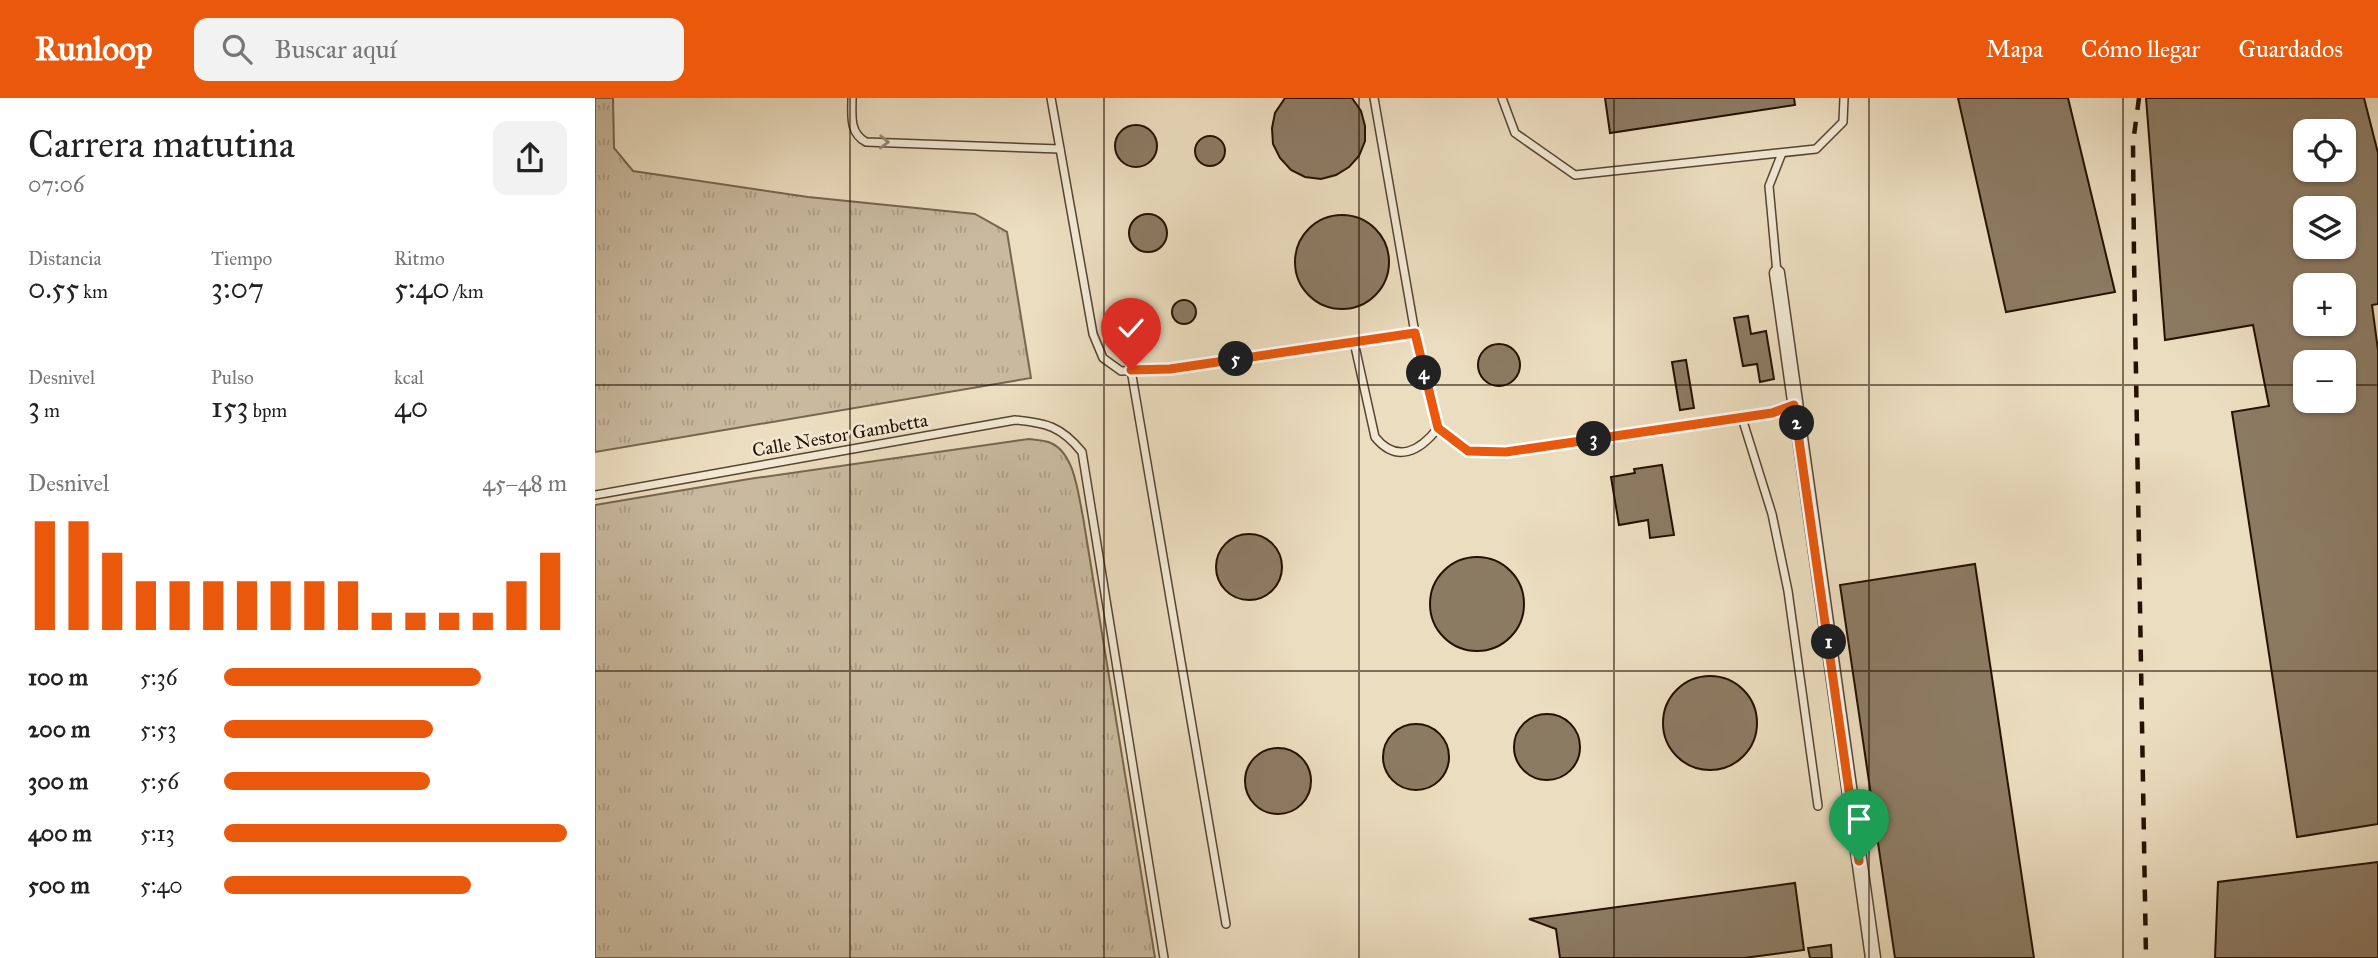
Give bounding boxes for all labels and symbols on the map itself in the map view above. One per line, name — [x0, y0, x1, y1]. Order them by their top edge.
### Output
one-way arrow — [879, 135, 890, 150]
pin — [1101, 298, 1161, 370]
pin: 5 — [1219, 342, 1253, 376]
pin: 4 — [1407, 356, 1441, 390]
pin: 2 — [1779, 406, 1815, 440]
street label: Calle Nestor Gambetta — [750, 408, 931, 462]
pin: 3 — [1577, 422, 1611, 456]
pin: 1 — [1811, 624, 1847, 660]
pin — [1829, 789, 1889, 861]

